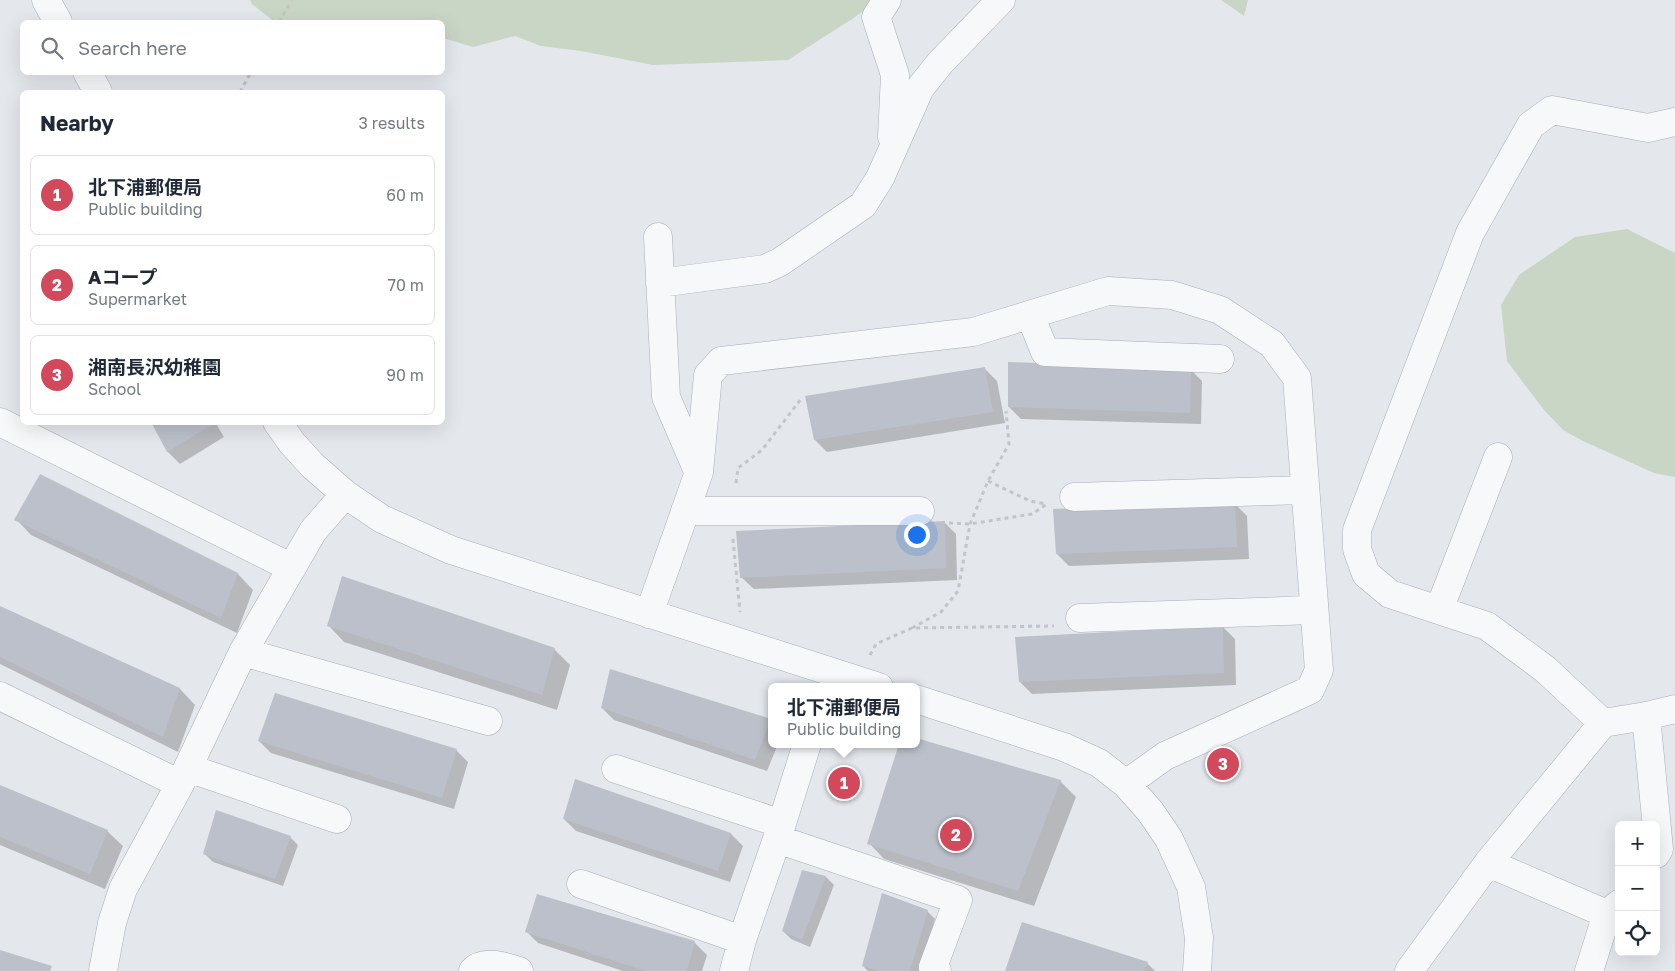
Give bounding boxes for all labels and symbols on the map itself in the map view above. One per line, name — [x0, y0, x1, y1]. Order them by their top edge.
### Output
your location — [904, 522, 930, 548]
pin: 3 — [1207, 745, 1239, 783]
pin: 1 — [828, 764, 860, 802]
pin: 2 — [940, 816, 972, 854]

